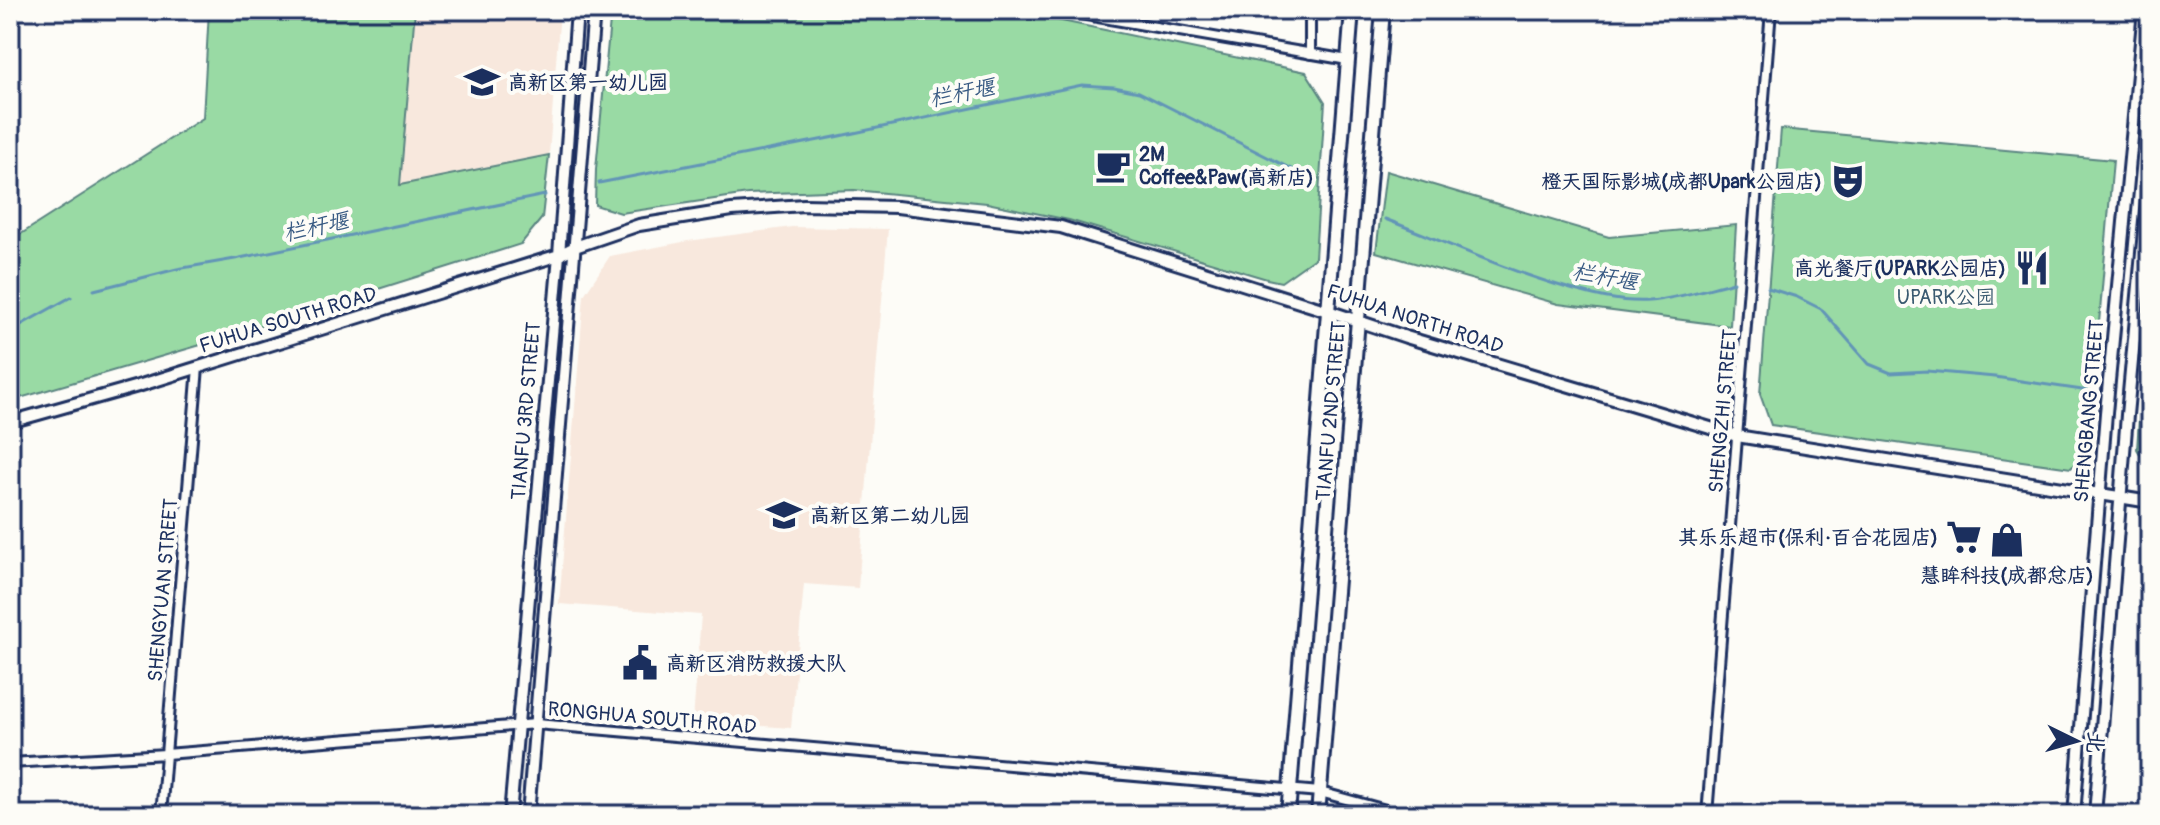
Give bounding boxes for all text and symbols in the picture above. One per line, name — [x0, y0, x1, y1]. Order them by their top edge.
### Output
school or university icon: 高新区第一幼儿园 — [463, 63, 501, 101]
place label: 高新区第一幼儿园 — [508, 70, 668, 95]
water label: 栏杆堰 — [927, 72, 1000, 113]
place label: 2M Coffee&Paw(高新店) — [1139, 142, 1314, 190]
cafe icon: 2M Coffee&Paw(高新店) — [1094, 147, 1132, 185]
theatre icon: 橙天国际影城(成都Upark公园店) — [1829, 162, 1867, 200]
place label: 橙天国际影城(成都Upark公园店) — [1541, 169, 1822, 194]
water label: 栏杆堰 — [281, 206, 354, 248]
restaurant icon: 高光餐厅(UPARK公园店) — [2013, 249, 2051, 287]
place label: 高光餐厅(UPARK公园店) — [1794, 256, 2006, 281]
water label: 栏杆堰 — [1570, 257, 1643, 297]
street label: FUHUA NORTH ROAD — [1324, 279, 1506, 359]
street label: FUHUA SOUTH ROAD — [196, 281, 380, 359]
park label: UPARK公园 — [1897, 285, 1995, 310]
street label: SHENGBANG STREET — [2069, 318, 2109, 504]
street label: TIANFU 2ND STREET — [1311, 320, 1351, 502]
street label: TIANFU 3RD STREET — [506, 321, 546, 501]
street label: SHENGZHI STREET — [1703, 328, 1743, 494]
school or university icon: 高新区第二幼儿园 — [765, 496, 803, 534]
street label: SHENGYUAN STREET — [143, 497, 183, 683]
place label: 高新区第二幼儿园 — [810, 503, 970, 528]
supermarket icon: 其乐乐超市(保利·百合花园店) — [1945, 518, 1983, 556]
shop icon: 慧眸科技(成都总店) — [1988, 521, 2026, 559]
place label: 其乐乐超市(保利·百合花园店) — [1678, 525, 1938, 550]
place label: 慧眸科技(成都总店) — [1920, 563, 2094, 588]
public building icon: 高新区消防救援大队 — [621, 644, 659, 682]
place label: 高新区消防救援大队 — [666, 651, 846, 676]
street label: RONGHUA SOUTH ROAD — [547, 696, 757, 740]
north arrow — [2036, 701, 2116, 781]
text: 北 — [2080, 730, 2110, 755]

